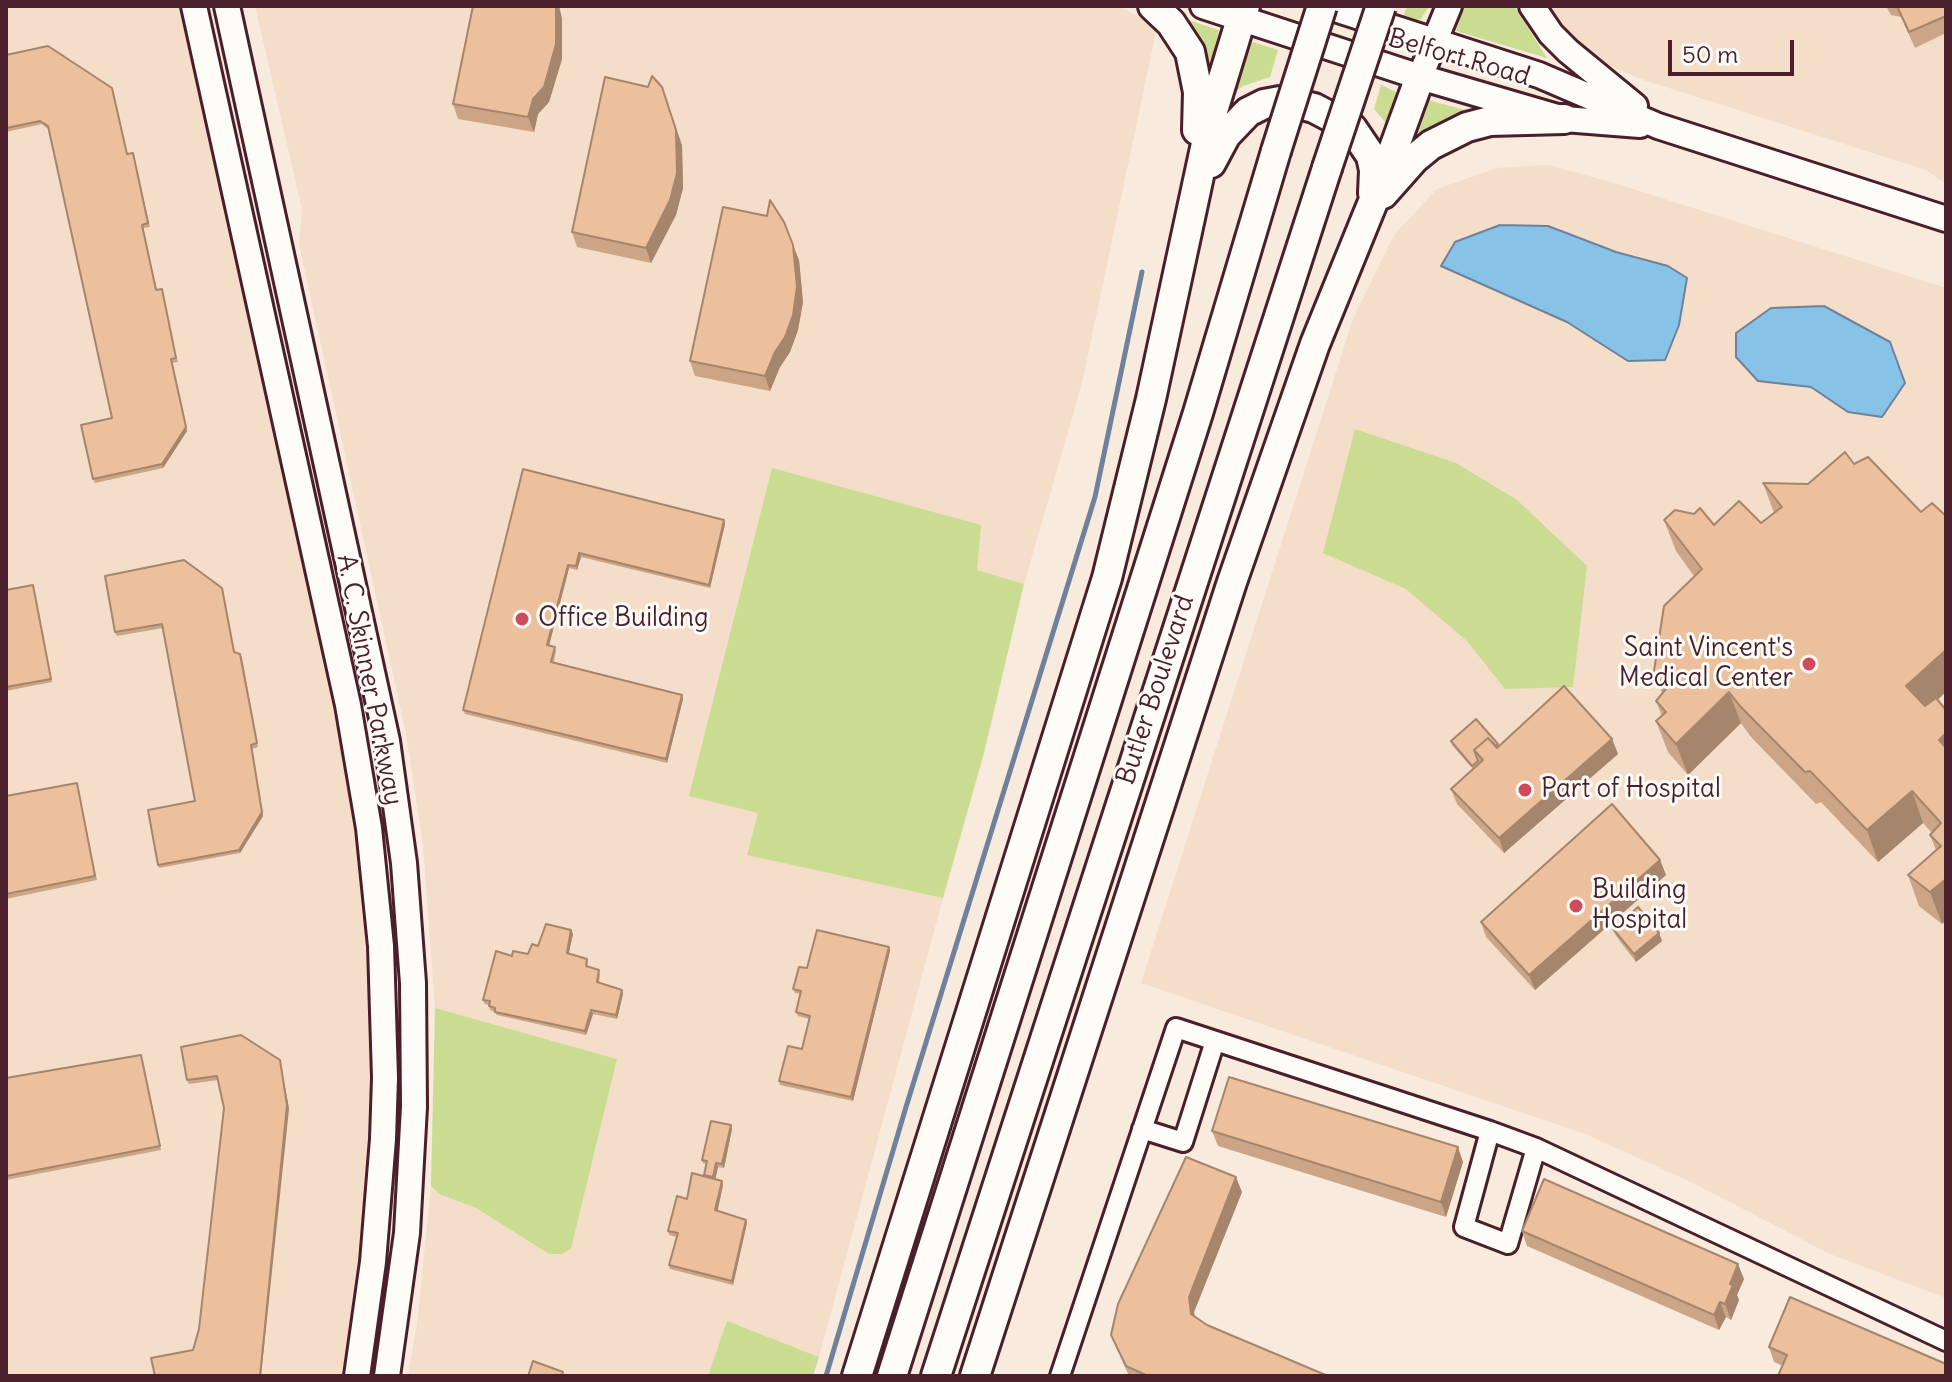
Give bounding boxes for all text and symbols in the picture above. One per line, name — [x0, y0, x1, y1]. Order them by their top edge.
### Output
street label: Belfort Road — [1384, 23, 1534, 93]
scale bar — [1672, 24, 1798, 74]
text: 50 m — [1682, 39, 1738, 69]
street label: A. C. Skinner Parkway — [329, 552, 409, 808]
street label: Butler Boulevard — [1111, 591, 1201, 789]
place label: Office Building — [538, 603, 708, 635]
marker: Office Building — [513, 610, 531, 628]
place label: Saint Vincent's Medical Center — [1619, 633, 1793, 694]
marker: Saint Vincent's Medical Center — [1800, 655, 1818, 673]
place label: Part of Hospital — [1541, 774, 1721, 806]
marker: Part of Hospital — [1516, 781, 1534, 799]
place label: Building Hospital — [1592, 875, 1687, 936]
marker: Building Hospital — [1567, 897, 1585, 915]

